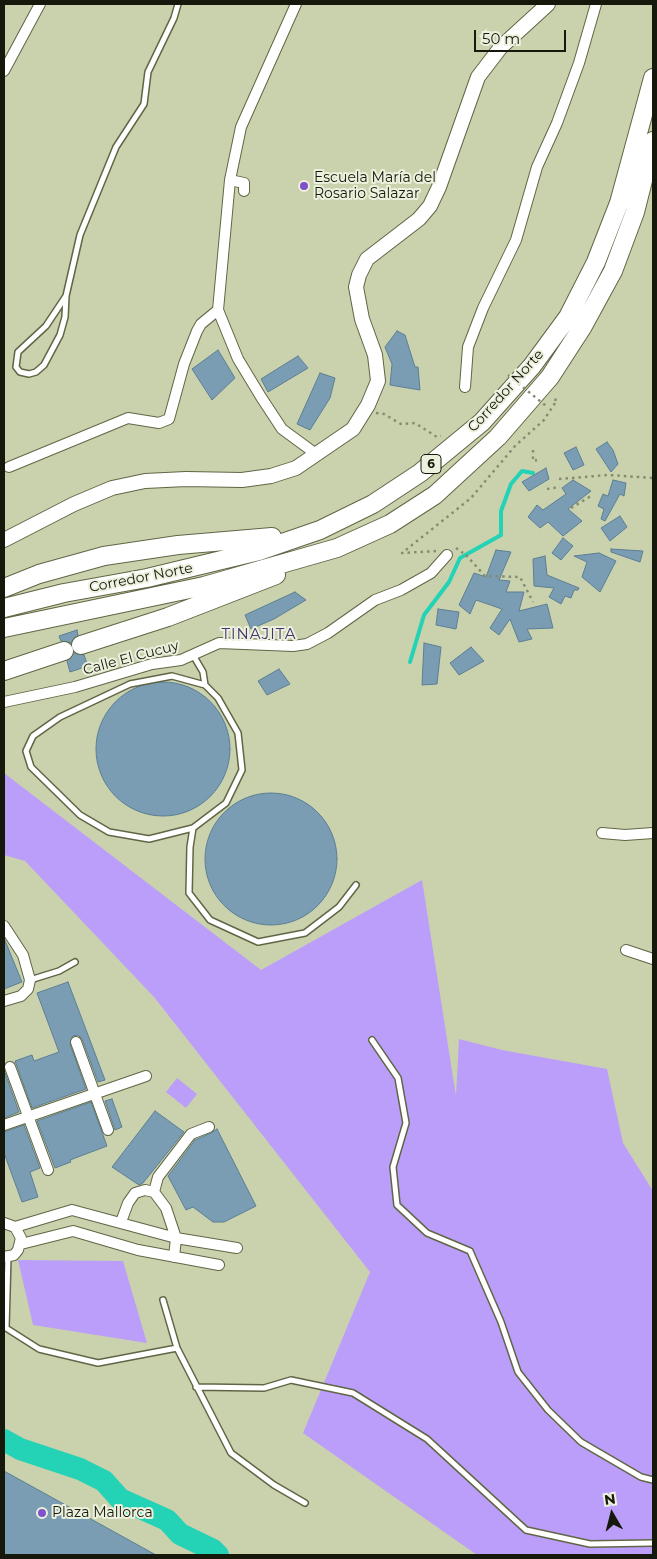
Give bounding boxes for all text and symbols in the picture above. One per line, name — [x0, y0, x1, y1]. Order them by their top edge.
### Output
scale bar — [477, 20, 570, 52]
text: 50 m — [482, 29, 520, 48]
place label: Escuela María del Rosario Salazar — [314, 170, 436, 202]
marker: Escuela María del Rosario Salazar — [298, 180, 310, 192]
street label: Corredor Norte — [465, 346, 547, 436]
road number: 6 — [421, 454, 441, 474]
street label: Corredor Norte — [88, 560, 194, 596]
district label: TINAJITA — [220, 626, 298, 644]
street label: Calle El Cucuy — [81, 637, 181, 679]
north arrow — [587, 1489, 637, 1539]
text: N — [603, 1489, 617, 1509]
place label: Plaza Mallorca — [52, 1505, 153, 1521]
marker: Plaza Mallorca — [36, 1507, 48, 1519]

